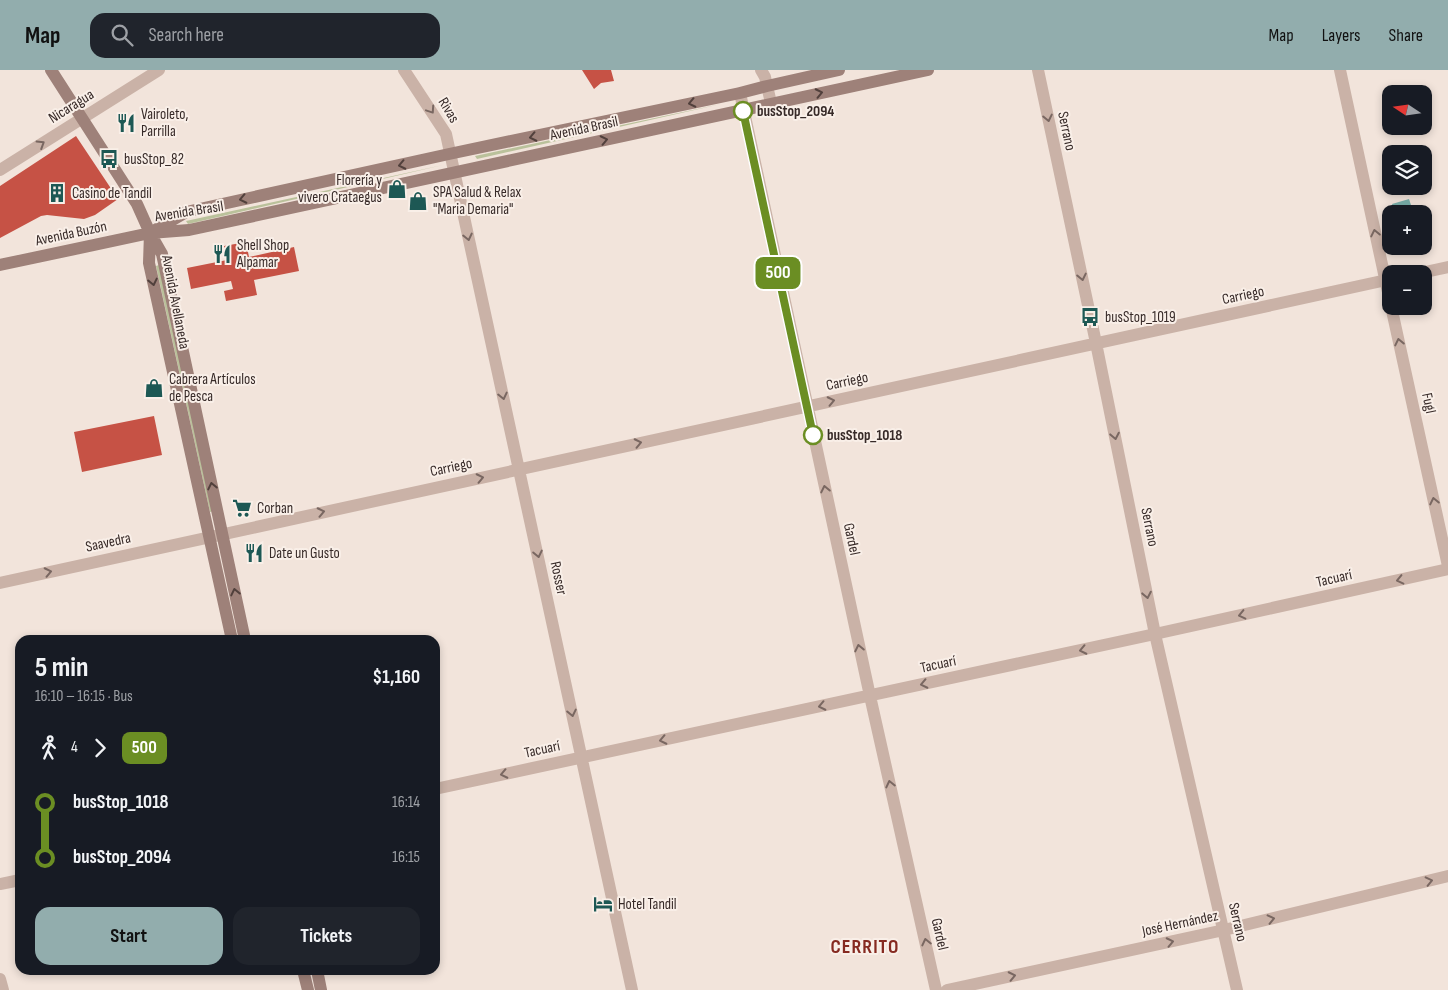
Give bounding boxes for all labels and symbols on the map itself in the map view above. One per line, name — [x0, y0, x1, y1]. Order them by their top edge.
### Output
street label: Nicaragua — [45, 85, 98, 128]
north arrow — [1382, 85, 1432, 135]
one-way arrow — [814, 88, 823, 99]
street label: Rivas — [434, 94, 464, 126]
one-way arrow — [688, 97, 696, 108]
marker: busStop_2094 — [733, 101, 753, 121]
place label: busStop_2094 — [757, 102, 834, 121]
one-way arrow — [425, 104, 434, 114]
place label: Vairoleto, Parrilla — [141, 105, 189, 141]
street label: Serrano — [1053, 110, 1080, 152]
restaurant icon: Vairoleto, Parrilla — [115, 112, 137, 134]
street label: Avenida Brasil — [547, 112, 620, 145]
one-way arrow — [1042, 113, 1053, 122]
one-way arrow — [528, 131, 537, 141]
one-way arrow — [599, 135, 608, 146]
one-way arrow — [36, 141, 45, 150]
bus stop icon: busStop_82 — [98, 148, 120, 170]
place label: busStop_82 — [124, 150, 184, 169]
one-way arrow — [397, 159, 406, 169]
place label: Florería y vivero Crataegus — [298, 171, 382, 207]
shop icon: Florería y vivero Crataegus — [386, 178, 408, 200]
building icon: Casino de Tandil — [46, 182, 68, 204]
place label: SPA Salud & Relax "Maria Demaria" — [433, 183, 521, 219]
place label: Casino de Tandil — [72, 184, 152, 203]
shop icon: SPA Salud & Relax "Maria Demaria" — [407, 190, 429, 212]
one-way arrow — [238, 194, 247, 204]
street label: Avenida Brasil — [152, 197, 225, 226]
street label: Avenida Buzón — [33, 217, 108, 251]
one-way arrow — [1370, 228, 1381, 237]
one-way arrow — [462, 232, 473, 241]
place label: Shell Shop Alpamar — [236, 236, 289, 272]
restaurant icon: Shell Shop Alpamar — [211, 243, 233, 265]
street label: Avenida Avellaneda — [157, 252, 194, 351]
line badge: 500 — [749, 257, 807, 289]
one-way arrow — [1076, 272, 1086, 281]
one-way arrow — [147, 277, 158, 286]
street label: Carriego — [1220, 282, 1266, 309]
bus stop icon: busStop_1019 — [1079, 306, 1101, 328]
place label: busStop_1019 — [1105, 308, 1176, 327]
one-way arrow — [1394, 338, 1405, 347]
street label: Carriego — [824, 368, 870, 395]
place label: Cabrera Artículos de Pesca — [169, 370, 256, 406]
shop icon: Cabrera Artículos de Pesca — [143, 377, 165, 399]
one-way arrow — [497, 391, 508, 400]
street label: Fugl — [1417, 391, 1440, 415]
one-way arrow — [827, 396, 836, 407]
marker: busStop_1018 — [803, 425, 823, 445]
place label: busStop_1018 — [827, 426, 902, 445]
one-way arrow — [1109, 431, 1119, 440]
one-way arrow — [634, 438, 643, 449]
street label: Carriego — [428, 454, 474, 481]
one-way arrow — [475, 473, 484, 484]
one-way arrow — [207, 482, 218, 491]
one-way arrow — [820, 485, 831, 494]
supermarket icon: Corban — [231, 497, 253, 519]
one-way arrow — [1429, 497, 1440, 506]
place label: Corban — [257, 499, 293, 518]
street label: Serrano — [1136, 506, 1163, 548]
one-way arrow — [316, 508, 325, 518]
street label: Gardel — [839, 521, 864, 557]
street label: Saavedra — [84, 528, 133, 557]
restaurant icon: Date un Gusto — [243, 542, 265, 564]
place label: Date un Gusto — [269, 544, 340, 563]
one-way arrow — [532, 550, 542, 559]
street label: Rosser — [546, 560, 571, 597]
street label: Tacuarí — [1314, 565, 1354, 592]
one-way arrow — [43, 567, 52, 578]
one-way arrow — [1396, 574, 1405, 585]
one-way arrow — [230, 588, 240, 597]
one-way arrow — [1141, 591, 1152, 599]
one-way arrow — [1237, 609, 1246, 620]
one-way arrow — [854, 644, 865, 653]
one-way arrow — [1079, 644, 1088, 655]
street label: Tacuarí — [919, 651, 958, 678]
one-way arrow — [920, 678, 929, 689]
one-way arrow — [818, 700, 826, 711]
one-way arrow — [566, 709, 577, 718]
one-way arrow — [659, 734, 668, 745]
street label: Tacuarí — [523, 736, 562, 763]
one-way arrow — [500, 768, 509, 779]
one-way arrow — [885, 780, 896, 788]
one-way arrow — [1425, 876, 1434, 887]
hotel icon: Hotel Tandil — [592, 893, 614, 915]
place label: Hotel Tandil — [618, 895, 677, 914]
street label: Serrano — [1224, 901, 1251, 943]
street label: José Hernández — [1139, 906, 1221, 941]
one-way arrow — [1266, 914, 1275, 925]
street label: Gardel — [927, 916, 952, 952]
district label: CERRITO — [831, 935, 899, 959]
one-way arrow — [1166, 937, 1175, 947]
one-way arrow — [921, 938, 932, 947]
one-way arrow — [1007, 971, 1016, 982]

